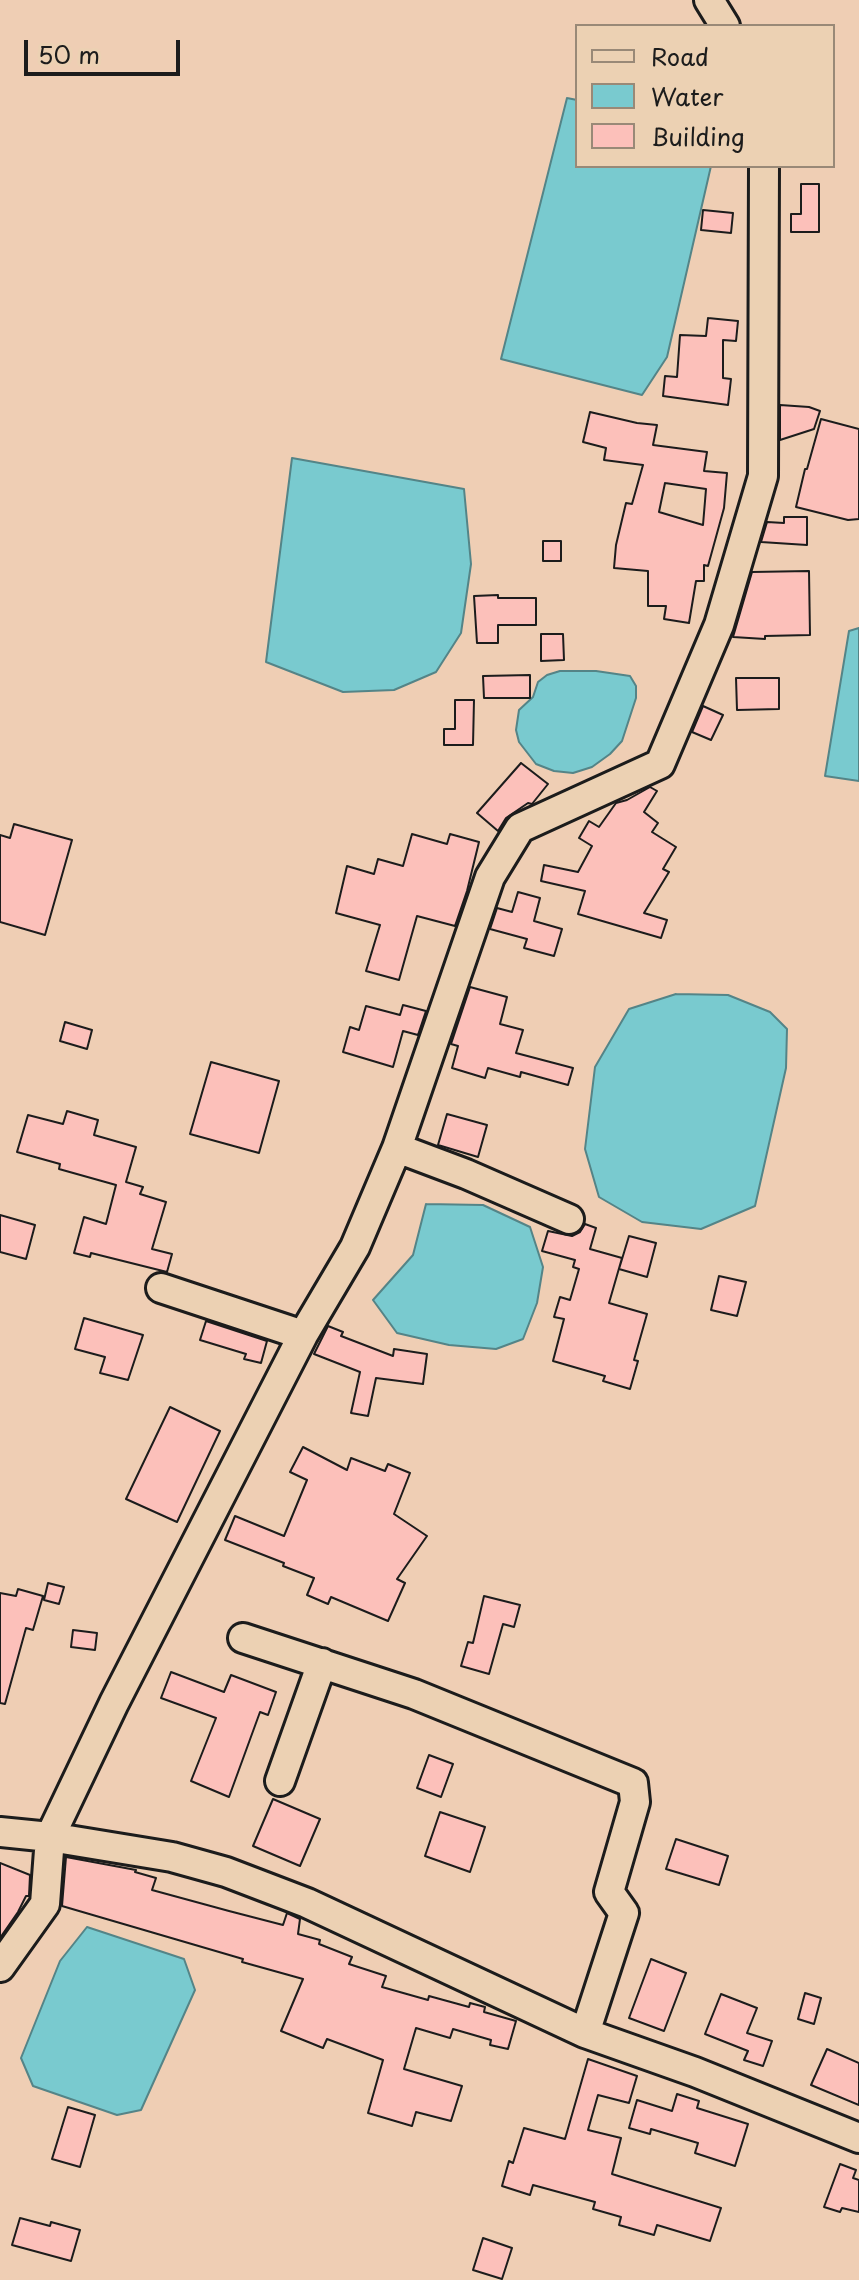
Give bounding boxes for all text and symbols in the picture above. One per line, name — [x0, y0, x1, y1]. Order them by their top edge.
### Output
scale bar — [28, 24, 184, 74]
legend — [575, 24, 835, 168]
text: 50 m — [38, 36, 100, 72]
text: Road — [651, 38, 709, 74]
text: Water — [651, 78, 723, 114]
text: Building — [651, 118, 745, 154]

